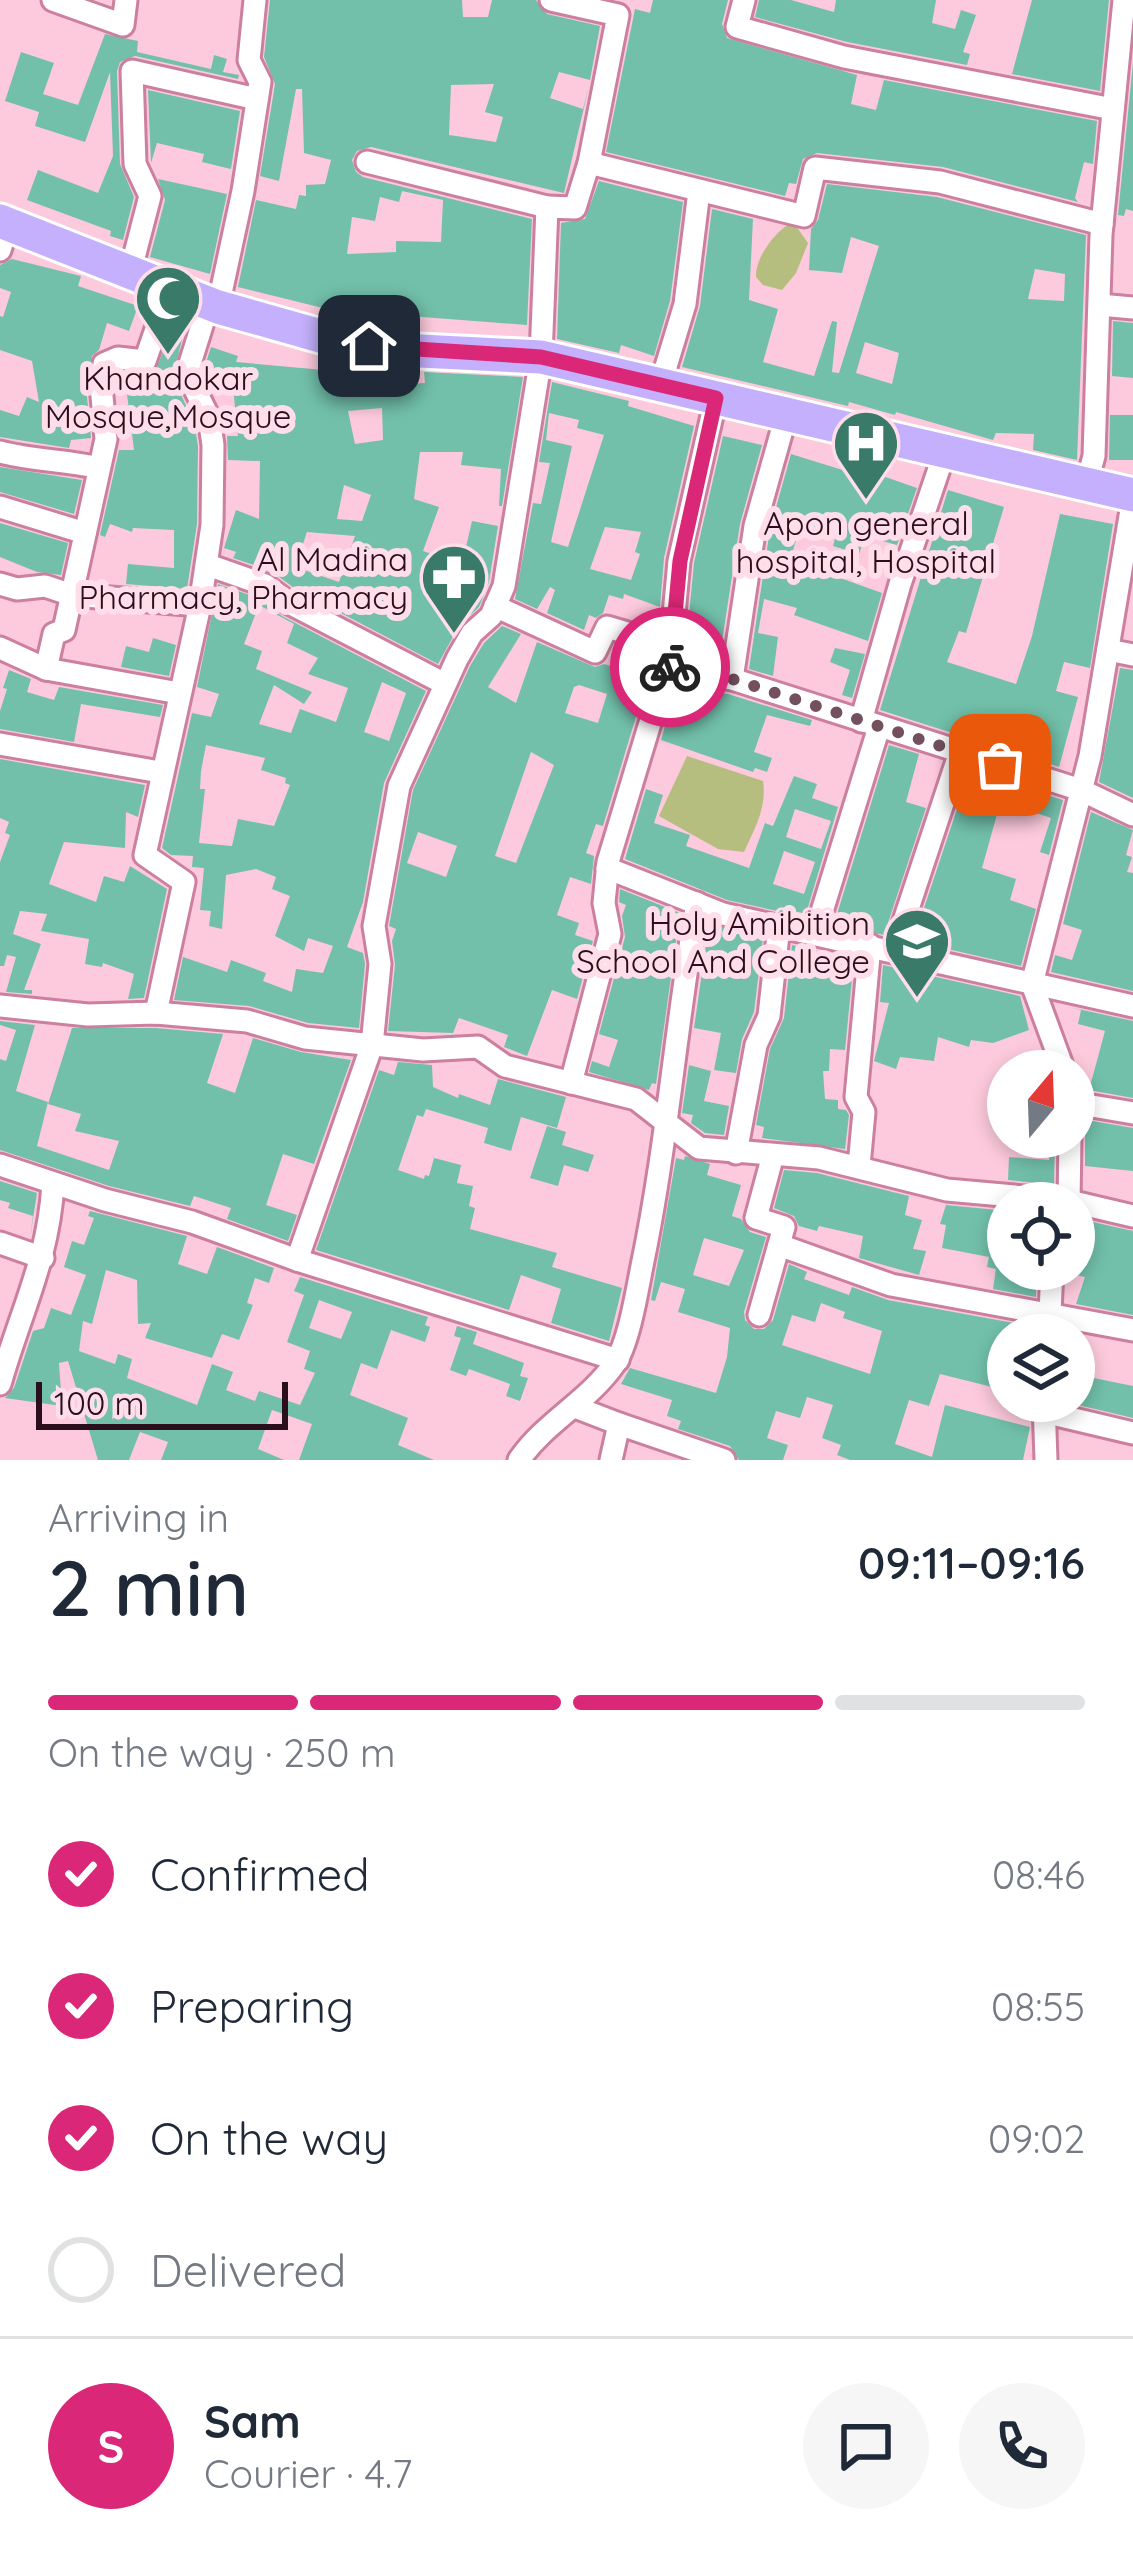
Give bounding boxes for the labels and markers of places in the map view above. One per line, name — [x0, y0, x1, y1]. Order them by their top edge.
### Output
mosque icon: Khandokar Mosque,Mosque — [133, 263, 203, 357]
pin — [318, 295, 420, 397]
place label: Khandokar Mosque,Mosque — [45, 357, 291, 436]
hospital icon: Apon general hospital, Hospital — [831, 408, 901, 502]
place label: Apon general hospital, Hospital — [736, 502, 996, 581]
place label: Al Madina Pharmacy, Pharmacy — [78, 538, 408, 617]
pharmacy icon: Al Madina Pharmacy, Pharmacy — [419, 542, 489, 636]
pin — [949, 714, 1051, 816]
place label: Holy Amibition School And College — [576, 902, 870, 981]
school or university icon: Holy Amibition School And College — [882, 906, 952, 1000]

